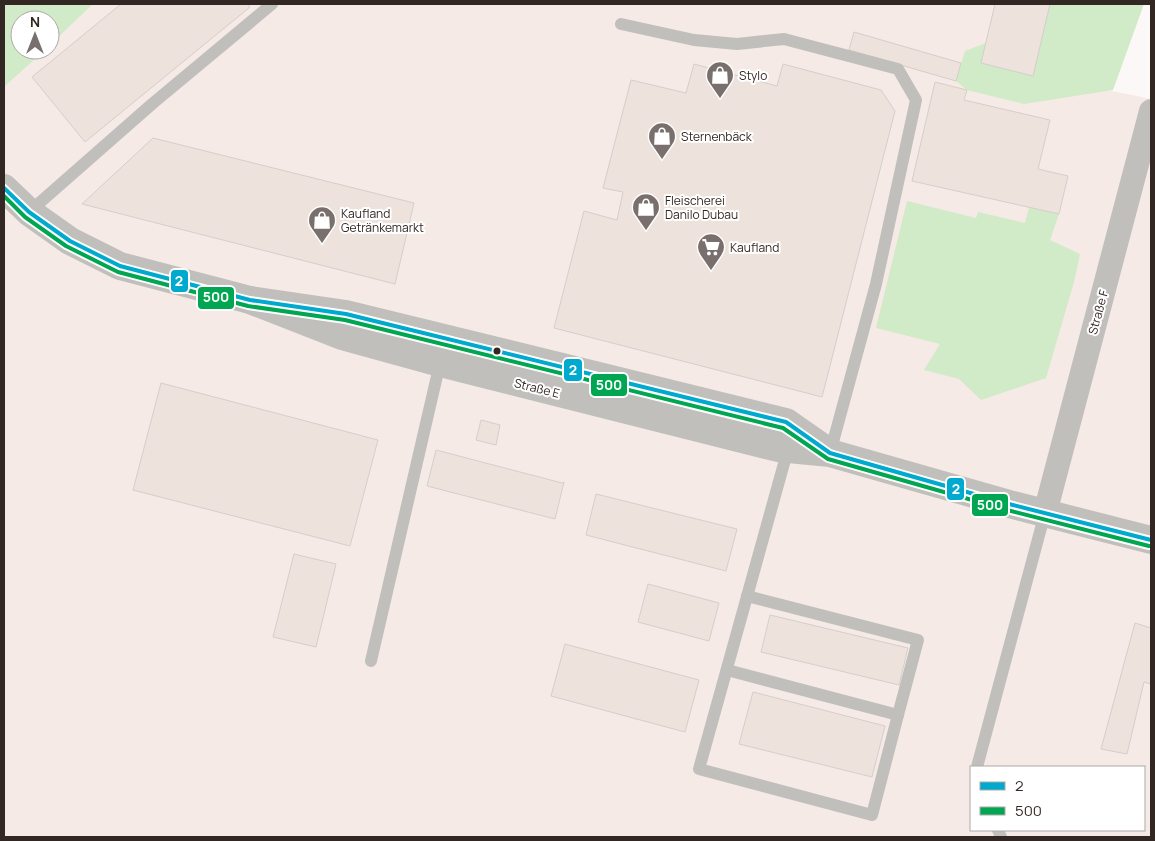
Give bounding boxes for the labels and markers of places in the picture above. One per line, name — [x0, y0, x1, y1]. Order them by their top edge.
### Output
shop icon: Stylo — [705, 60, 735, 99]
place label: Stylo — [739, 67, 767, 84]
shop icon: Sternenbäck — [647, 121, 677, 160]
place label: Sternenbäck — [681, 128, 753, 145]
shop icon: Fleischerei Danilo Dubau — [631, 192, 661, 231]
place label: Fleischerei Danilo Dubau — [665, 192, 738, 223]
shop icon: Kaufland Getränkemarkt — [307, 205, 337, 244]
place label: Kaufland Getränkemarkt — [341, 205, 424, 236]
supermarket icon: Kaufland — [696, 232, 726, 271]
place label: Kaufland — [730, 239, 779, 256]
unlabelled marker — [492, 346, 502, 356]

